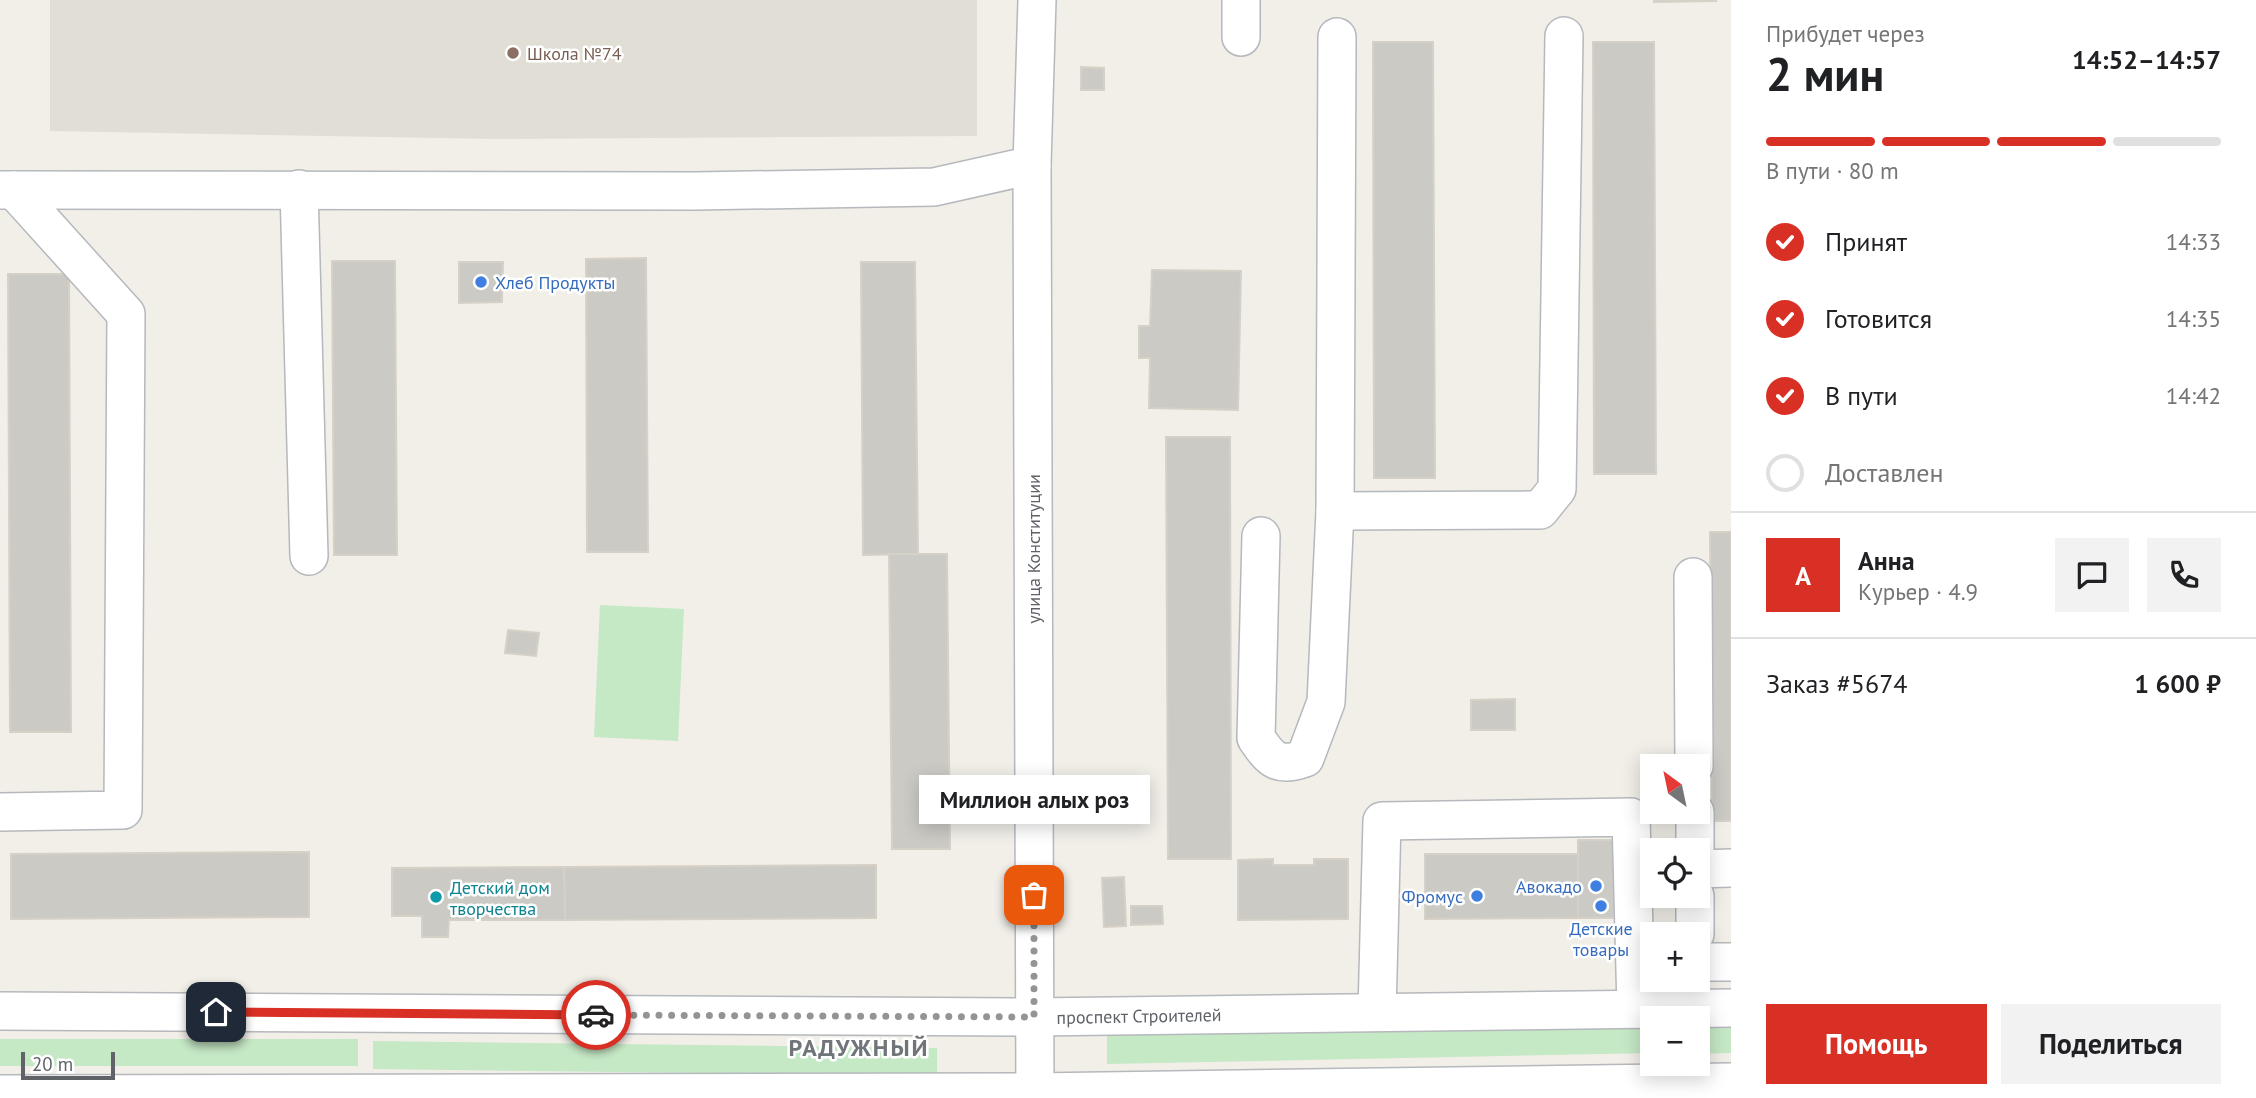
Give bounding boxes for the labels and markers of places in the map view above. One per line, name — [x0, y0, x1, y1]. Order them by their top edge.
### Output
place label: Школа №74 — [527, 42, 622, 65]
marker: Школа №74 — [505, 45, 521, 61]
place label: Хлеб Продукты — [495, 271, 615, 294]
marker: Хлеб Продукты — [473, 274, 489, 290]
callout: Миллион алых роз — [918, 776, 1150, 825]
pin — [1004, 865, 1064, 925]
place label: Авокадо — [1516, 875, 1582, 898]
place label: Детский дом творчества — [450, 876, 550, 920]
marker: Авокадо — [1588, 878, 1604, 894]
place label: Фромус — [1402, 885, 1463, 908]
marker: Фромус — [1469, 888, 1485, 904]
marker: Детский дом творчества — [428, 889, 444, 905]
marker: Детские товары — [1593, 898, 1609, 914]
place label: Детские товары — [1569, 917, 1633, 961]
pin — [186, 982, 246, 1042]

